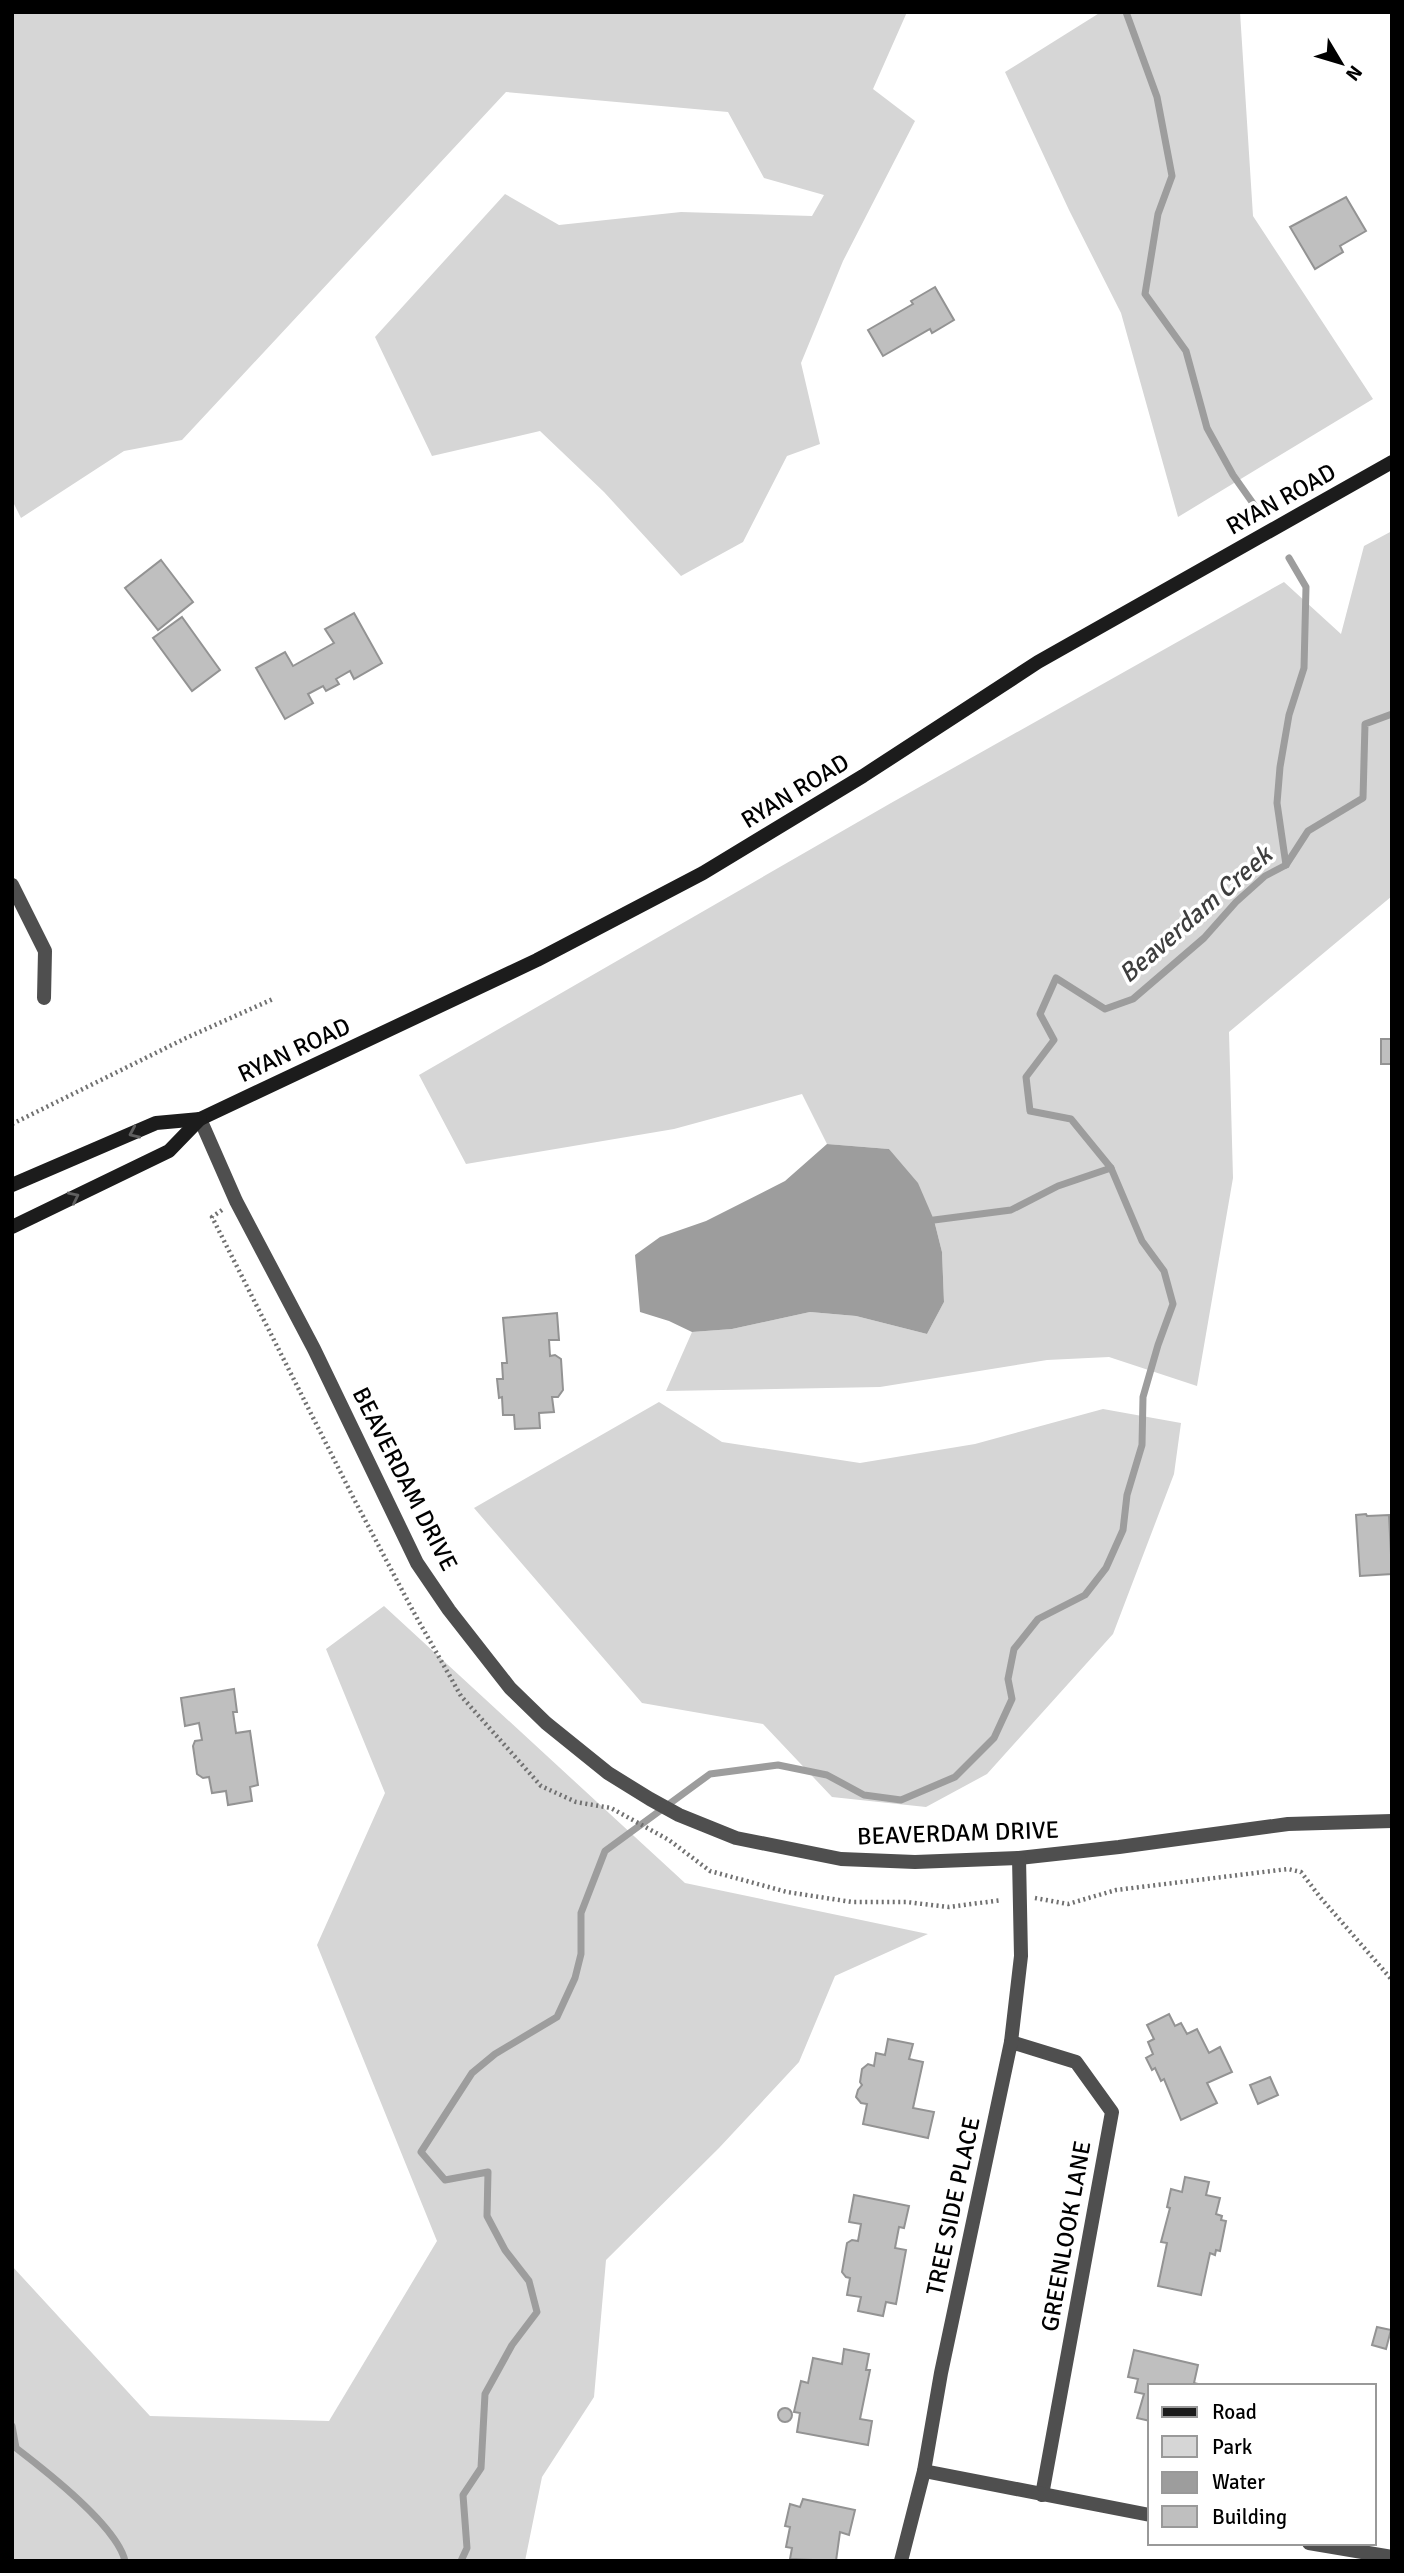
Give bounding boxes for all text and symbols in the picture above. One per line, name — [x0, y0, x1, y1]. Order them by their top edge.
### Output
north arrow — [1306, 28, 1376, 98]
text: N — [1340, 60, 1367, 85]
street label: RYAN ROAD — [1221, 457, 1341, 541]
street label: RYAN ROAD — [736, 747, 854, 835]
water label: Beaverdam Creek — [1112, 838, 1280, 990]
street label: RYAN ROAD — [233, 1011, 355, 1089]
one-way arrow — [129, 1125, 141, 1139]
one-way arrow — [67, 1191, 79, 1205]
street label: BEAVERDAM DRIVE — [346, 1382, 464, 1576]
street label: BEAVERDAM DRIVE — [856, 1814, 1060, 1852]
street label: TREE SIDE PLACE — [919, 2114, 987, 2298]
street label: GREENLOOK LANE — [1034, 2138, 1098, 2334]
legend — [1148, 2384, 1376, 2545]
text: Road — [1212, 2399, 1257, 2425]
text: Park — [1212, 2434, 1253, 2460]
text: Water — [1212, 2469, 1265, 2495]
text: Building — [1212, 2504, 1287, 2530]

